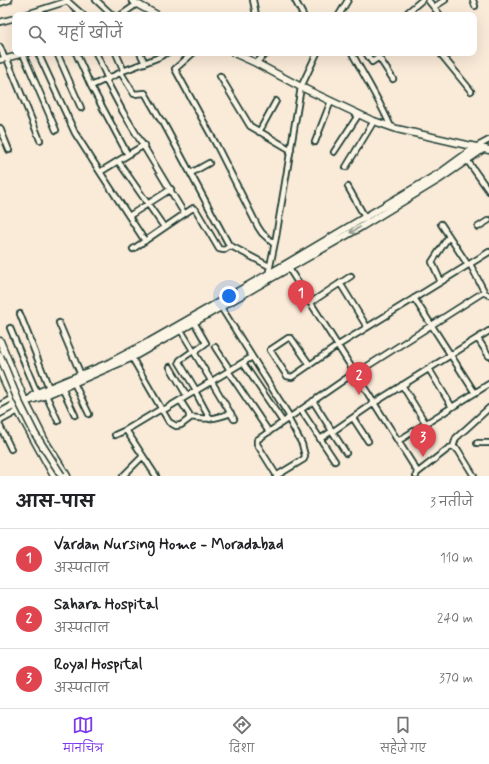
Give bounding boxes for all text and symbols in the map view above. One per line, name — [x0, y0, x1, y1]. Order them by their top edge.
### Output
search box — [12, 12, 477, 56]
icon: search — [26, 23, 48, 45]
text: यहाँ खोजें — [58, 24, 123, 44]
one-way arrow — [349, 226, 361, 234]
pin: 1 — [288, 280, 314, 313]
your location — [219, 286, 239, 306]
pin: 2 — [346, 362, 372, 395]
pin: 3 — [410, 424, 436, 457]
text: आस-पास — [16, 491, 94, 513]
text: 3 नतीजे — [430, 494, 473, 511]
text: Vardan Nursing Home - Moradabad — [54, 535, 283, 555]
text: 1 — [26, 550, 32, 567]
text: 110 m — [440, 550, 473, 567]
text: अस्पताल — [54, 560, 109, 577]
text: Sahara Hospital — [54, 595, 158, 615]
text: 2 — [26, 610, 32, 627]
text: 240 m — [437, 610, 473, 627]
text: अस्पताल — [54, 620, 109, 637]
text: Royal Hospital — [54, 655, 142, 675]
text: 3 — [26, 670, 32, 687]
text: 370 m — [439, 670, 473, 687]
text: अस्पताल — [54, 680, 109, 697]
tab: मानचित्र — [63, 714, 103, 760]
tab: दिशा — [229, 714, 254, 760]
tab: सहेजे गए — [380, 714, 426, 760]

